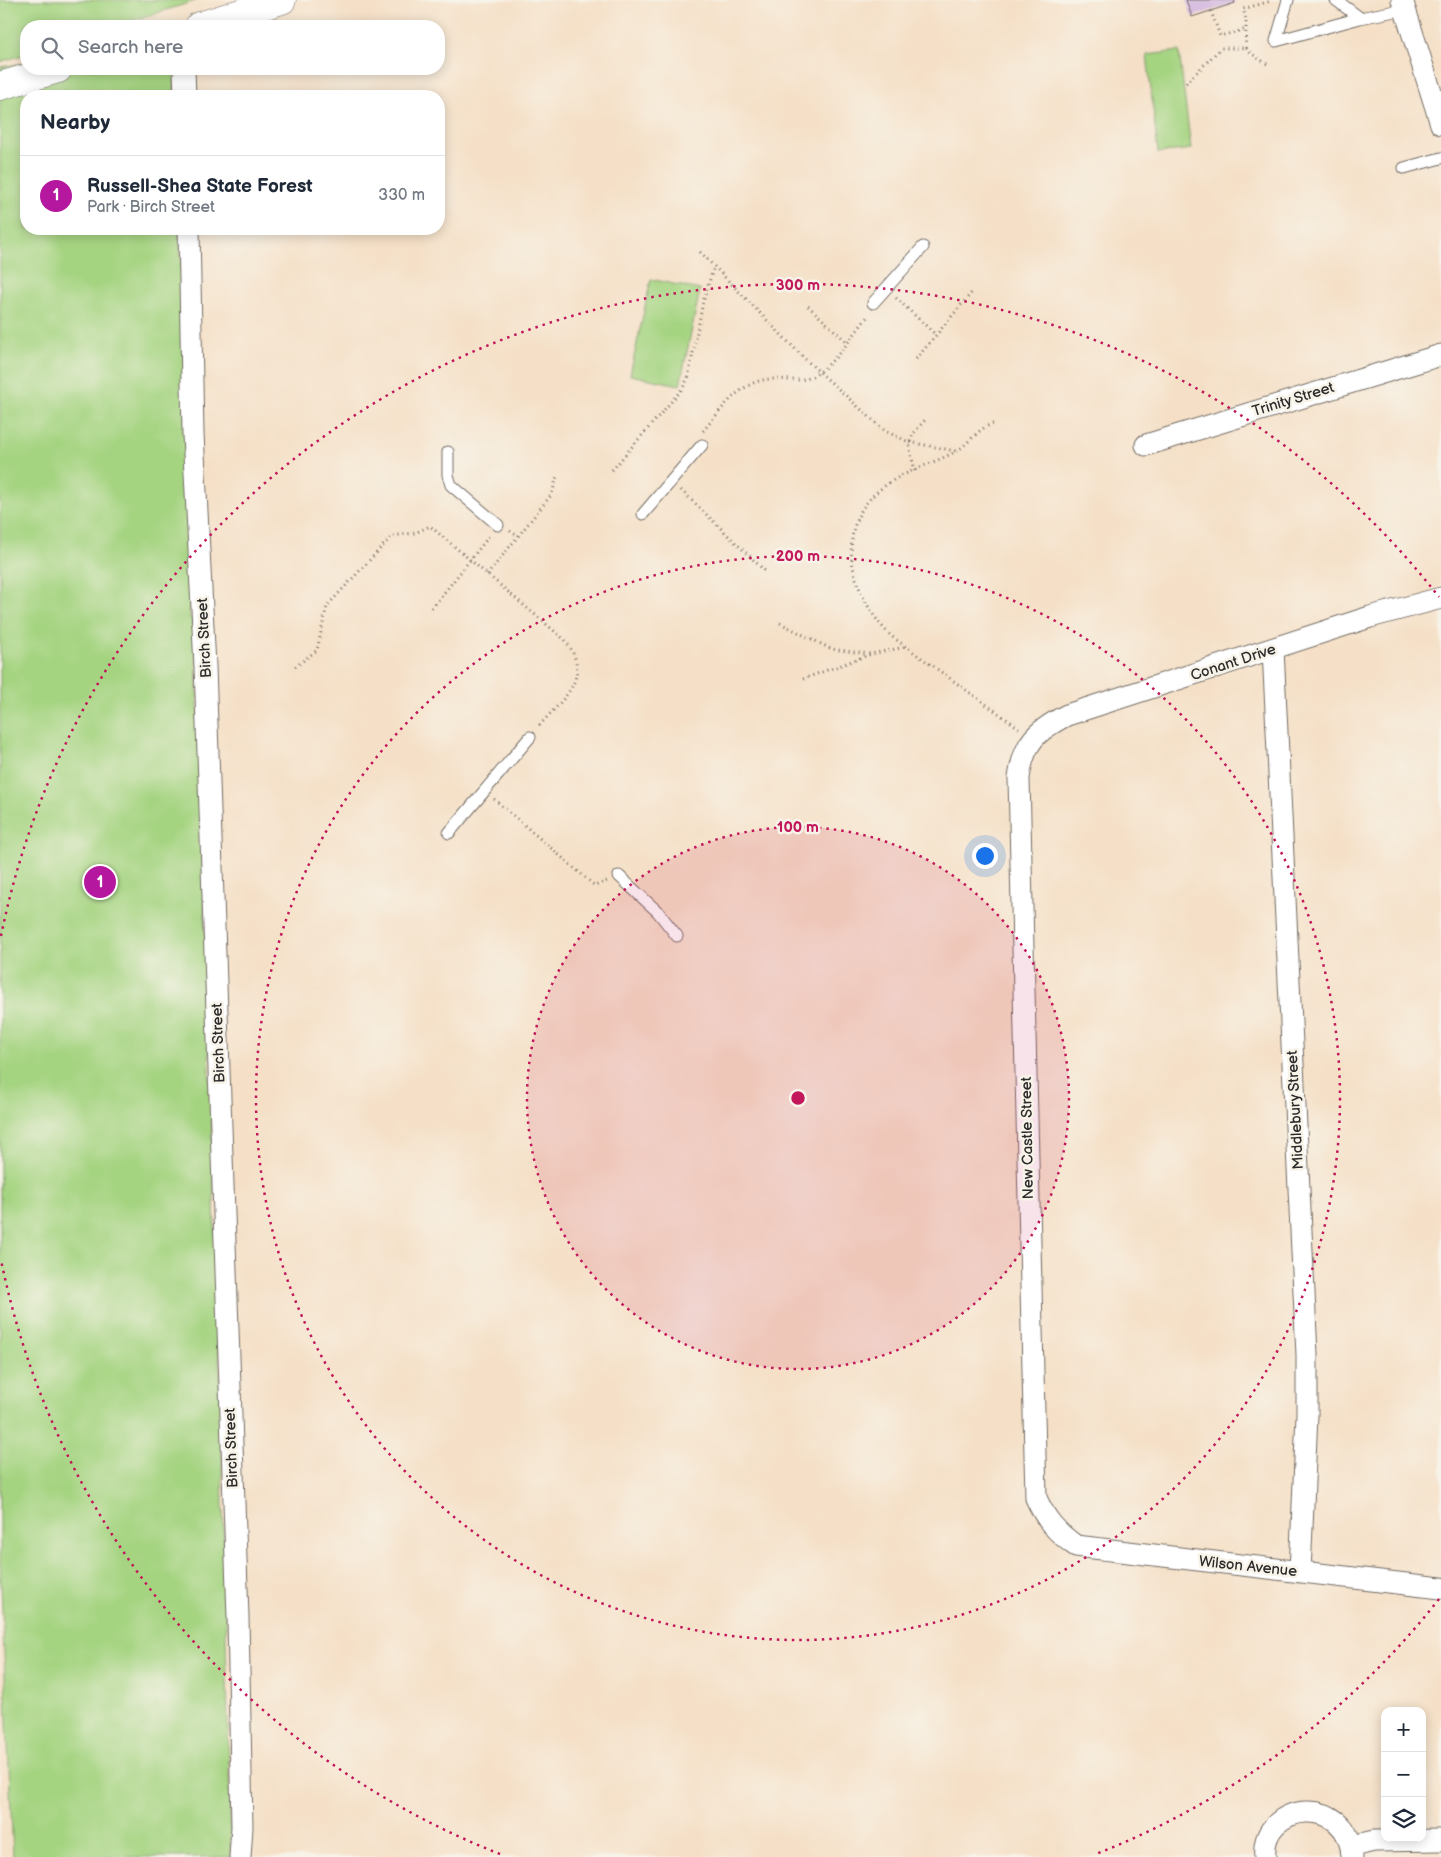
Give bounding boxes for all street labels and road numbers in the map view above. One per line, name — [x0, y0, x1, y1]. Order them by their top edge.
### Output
street label: Trinity Street — [1250, 378, 1337, 421]
street label: Birch Street — [193, 597, 216, 678]
street label: Conant Drive — [1188, 640, 1278, 685]
street label: Birch Street — [208, 1002, 229, 1083]
street label: Middlebury Street — [1283, 1049, 1308, 1170]
street label: New Castle Street — [1017, 1076, 1038, 1199]
street label: Birch Street — [221, 1407, 242, 1488]
street label: Wilson Avenue — [1198, 1552, 1298, 1581]

